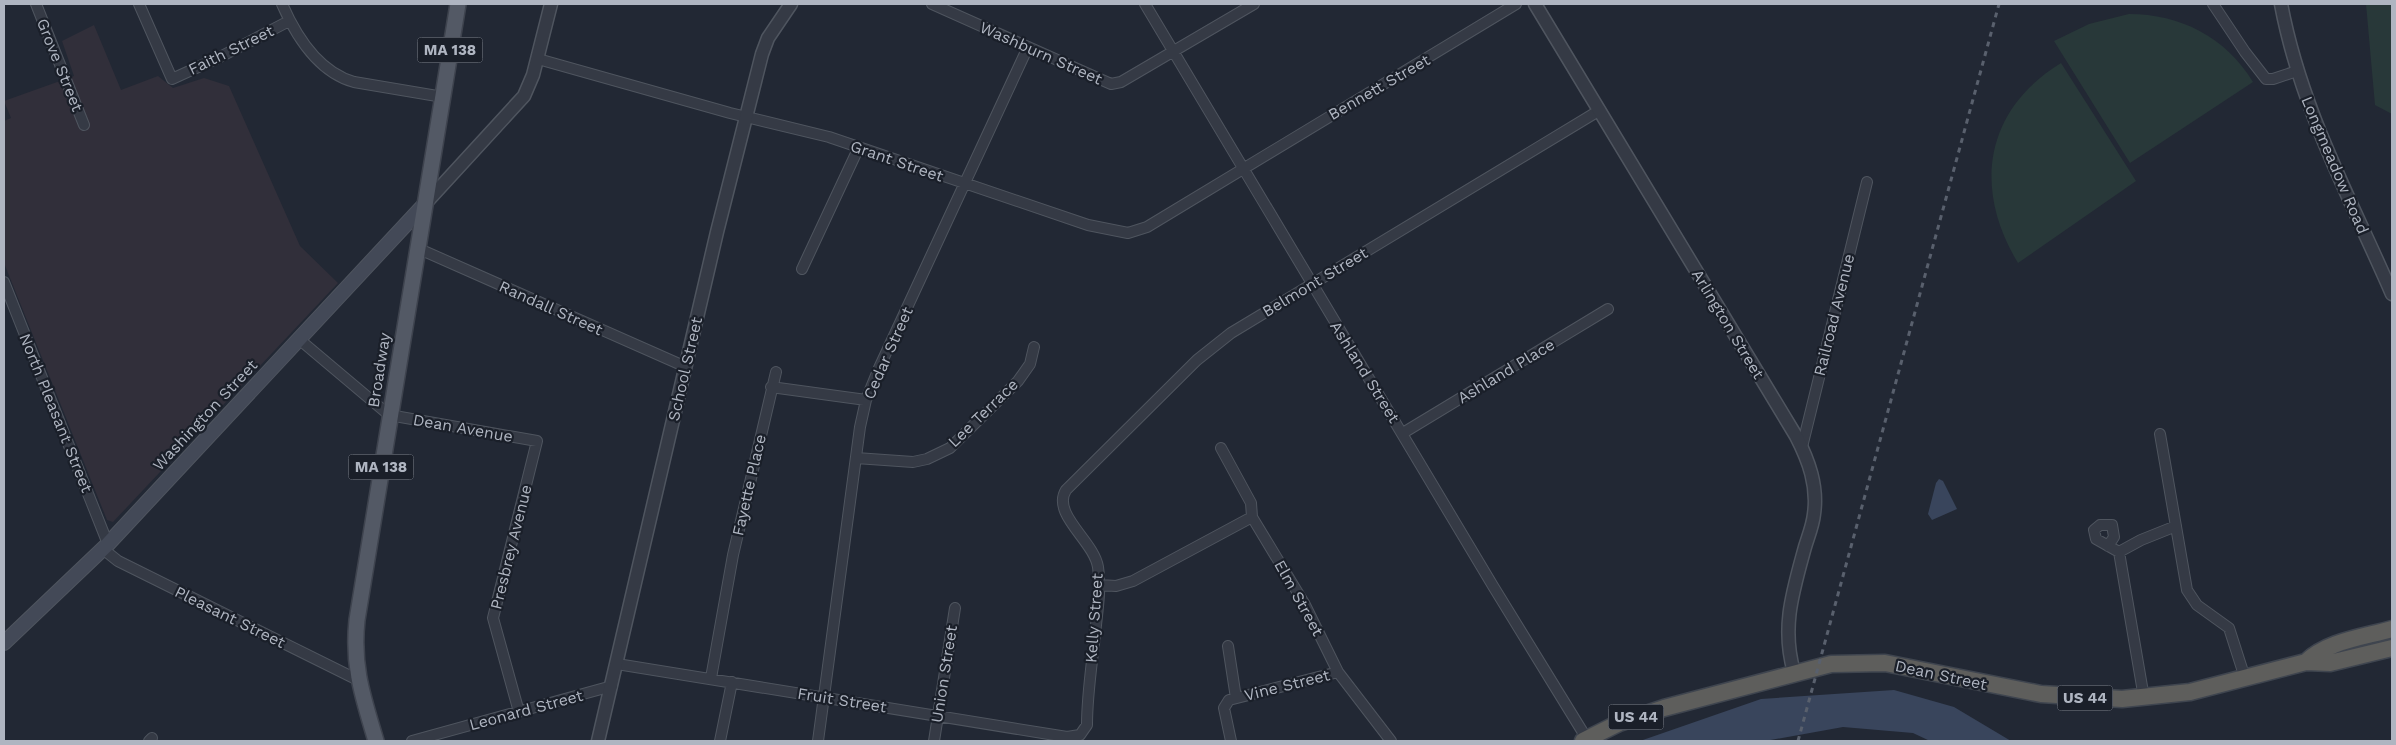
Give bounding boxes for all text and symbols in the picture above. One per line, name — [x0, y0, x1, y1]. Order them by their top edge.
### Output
street label: Grove Street — [33, 16, 87, 115]
street label: Washburn Street — [977, 17, 1105, 89]
street label: Faith Street — [185, 21, 277, 79]
road number: MA 138 — [418, 38, 482, 62]
street label: Bennett Street — [1325, 50, 1434, 124]
street label: Longmeadow Road — [2297, 93, 2373, 237]
street label: Grant Street — [848, 136, 946, 186]
street label: Belmont Street — [1259, 243, 1371, 321]
street label: Railroad Avenue — [1810, 252, 1858, 378]
street label: Arlington Street — [1688, 266, 1768, 382]
street label: Randall Street — [496, 277, 606, 339]
street label: Cedar Street — [859, 304, 917, 402]
street label: School Street — [664, 315, 706, 423]
street label: Ashland Street — [1326, 318, 1404, 427]
street label: North Pleasant Street — [15, 331, 97, 496]
street label: Broadway — [364, 331, 394, 409]
street label: Ashland Place — [1454, 335, 1558, 407]
street label: Washington Street — [149, 355, 261, 474]
street label: Lee Terrace — [944, 375, 1022, 451]
street label: Dean Avenue — [412, 410, 514, 446]
street label: Fayette Place — [728, 432, 770, 538]
road number: MA 138 — [348, 454, 414, 480]
street label: Presbrey Avenue — [486, 483, 536, 611]
street label: Elm Street — [1270, 557, 1328, 640]
street label: Kelly Street — [1081, 572, 1107, 664]
street label: Pleasant Street — [172, 582, 289, 652]
street label: Union Street — [927, 624, 961, 724]
street label: Dean Street — [1893, 656, 1989, 694]
street label: Vine Street — [1242, 665, 1332, 705]
street label: Fruit Street — [796, 684, 888, 716]
street label: Leonard Street — [467, 686, 585, 734]
road number: US 44 — [2058, 686, 2112, 710]
road number: US 44 — [1608, 704, 1664, 730]

